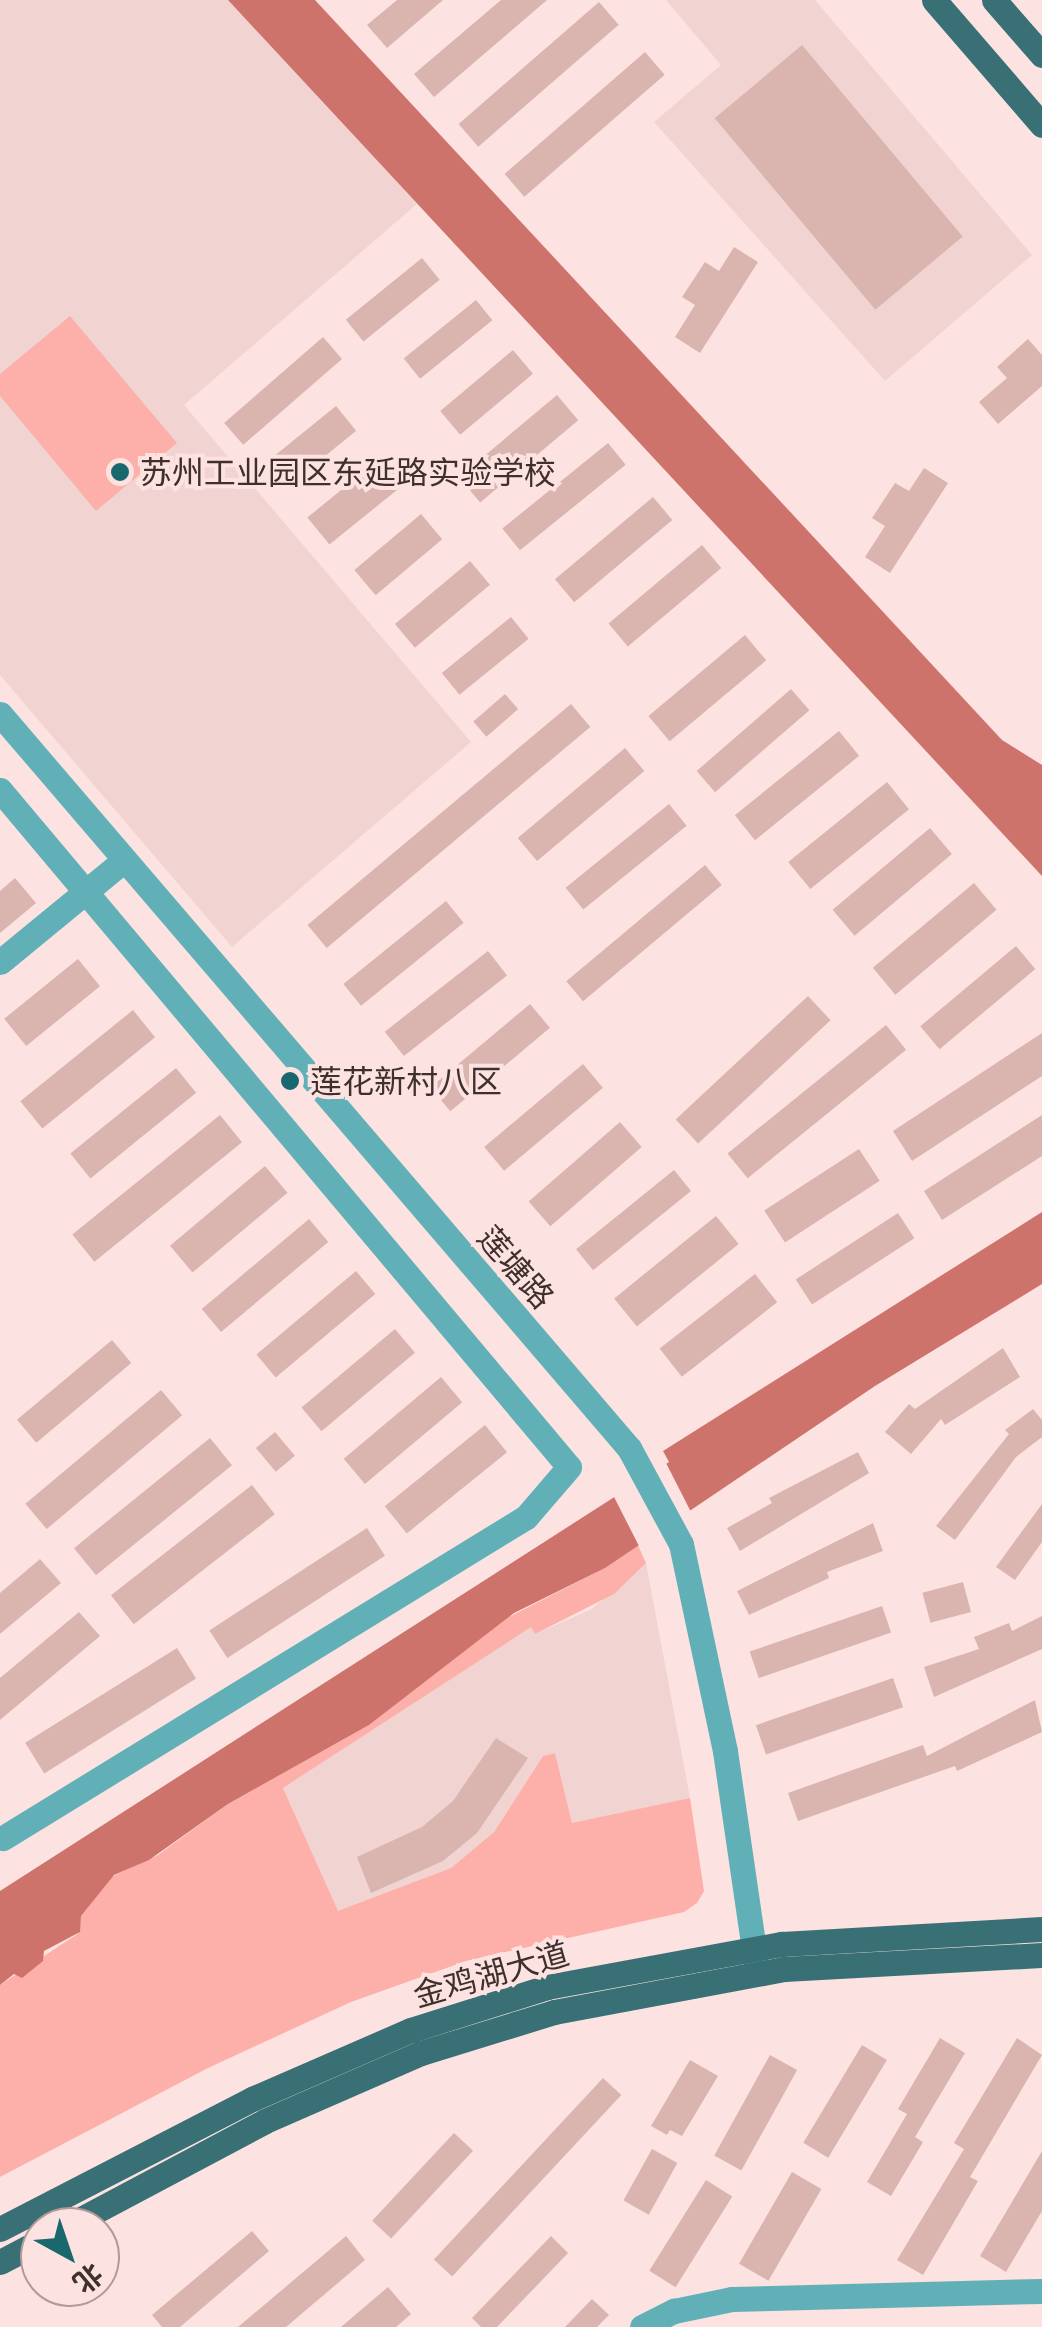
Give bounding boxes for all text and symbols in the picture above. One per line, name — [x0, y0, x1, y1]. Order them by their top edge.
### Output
place label: 苏州工业园区东延路实验学校 — [140, 453, 556, 491]
marker: 苏州工业园区东延路实验学校 — [109, 461, 131, 483]
place label: 莲花新村八区 — [310, 1062, 502, 1100]
marker: 莲花新村八区 — [279, 1070, 301, 1092]
street label: 莲塘路 — [470, 1218, 562, 1316]
street label: 金鸡湖大道 — [409, 1933, 573, 2015]
north arrow — [20, 2207, 120, 2307]
text: 北 — [68, 2258, 109, 2300]

